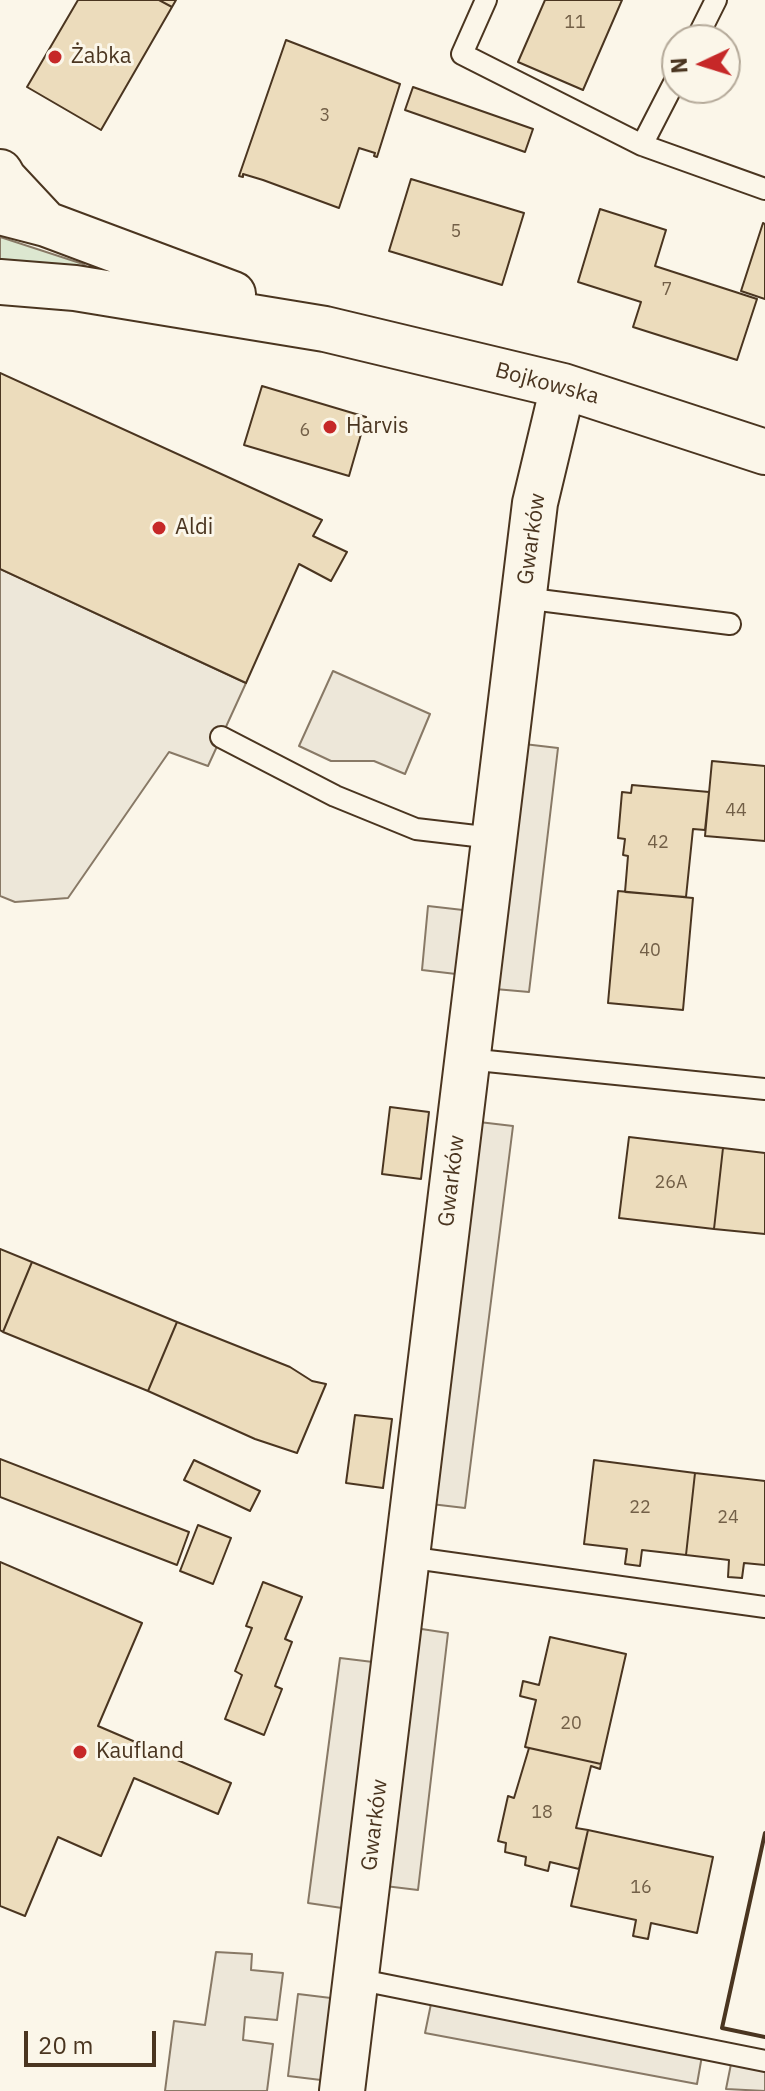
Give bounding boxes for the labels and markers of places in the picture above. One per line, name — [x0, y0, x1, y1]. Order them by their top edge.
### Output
place label: Żabka — [71, 44, 131, 70]
marker: Żabka — [46, 48, 64, 66]
place label: Harvis — [346, 414, 409, 440]
marker: Harvis — [321, 418, 339, 436]
place label: Aldi — [175, 515, 213, 541]
marker: Aldi — [150, 519, 168, 537]
place label: Kaufland — [96, 1739, 184, 1765]
marker: Kaufland — [71, 1743, 89, 1761]

